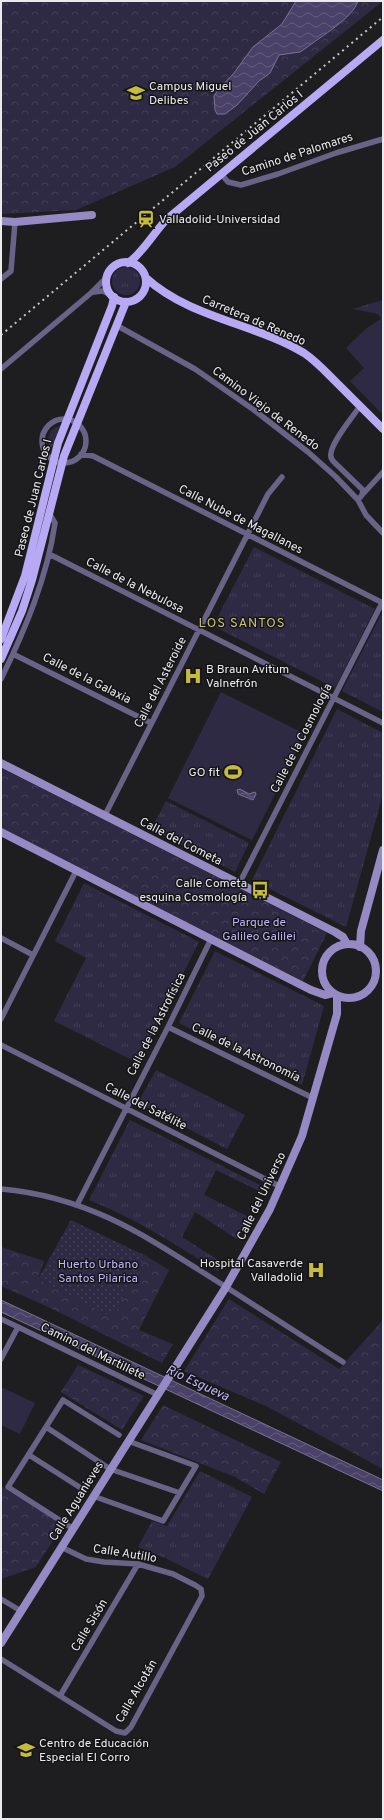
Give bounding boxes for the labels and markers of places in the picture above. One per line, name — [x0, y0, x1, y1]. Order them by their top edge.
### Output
place label: Campus Miguel Delibes — [149, 79, 231, 109]
school or university icon: Campus Miguel Delibes — [126, 83, 146, 103]
station icon: Valladolid-Universidad — [136, 209, 156, 229]
place label: Valladolid-Universidad — [159, 212, 280, 228]
place label: B Braun Avitum Valnefrón — [206, 662, 289, 692]
hospital icon: B Braun Avitum Valnefrón — [183, 666, 203, 686]
sports icon: GO fit — [223, 762, 243, 782]
place label: GO fit — [189, 765, 220, 781]
place label: Calle Cometa esquina Cosmología — [139, 876, 247, 906]
bus stop icon: Calle Cometa esquina Cosmología — [250, 880, 270, 900]
place label: Hospital Casaverde Valladolid — [200, 1256, 303, 1286]
hospital icon: Hospital Casaverde Valladolid — [306, 1260, 326, 1280]
place label: Centro de Educación Especial El Corro — [39, 1736, 149, 1766]
school or university icon: Centro de Educación Especial El Corro — [16, 1740, 36, 1760]

